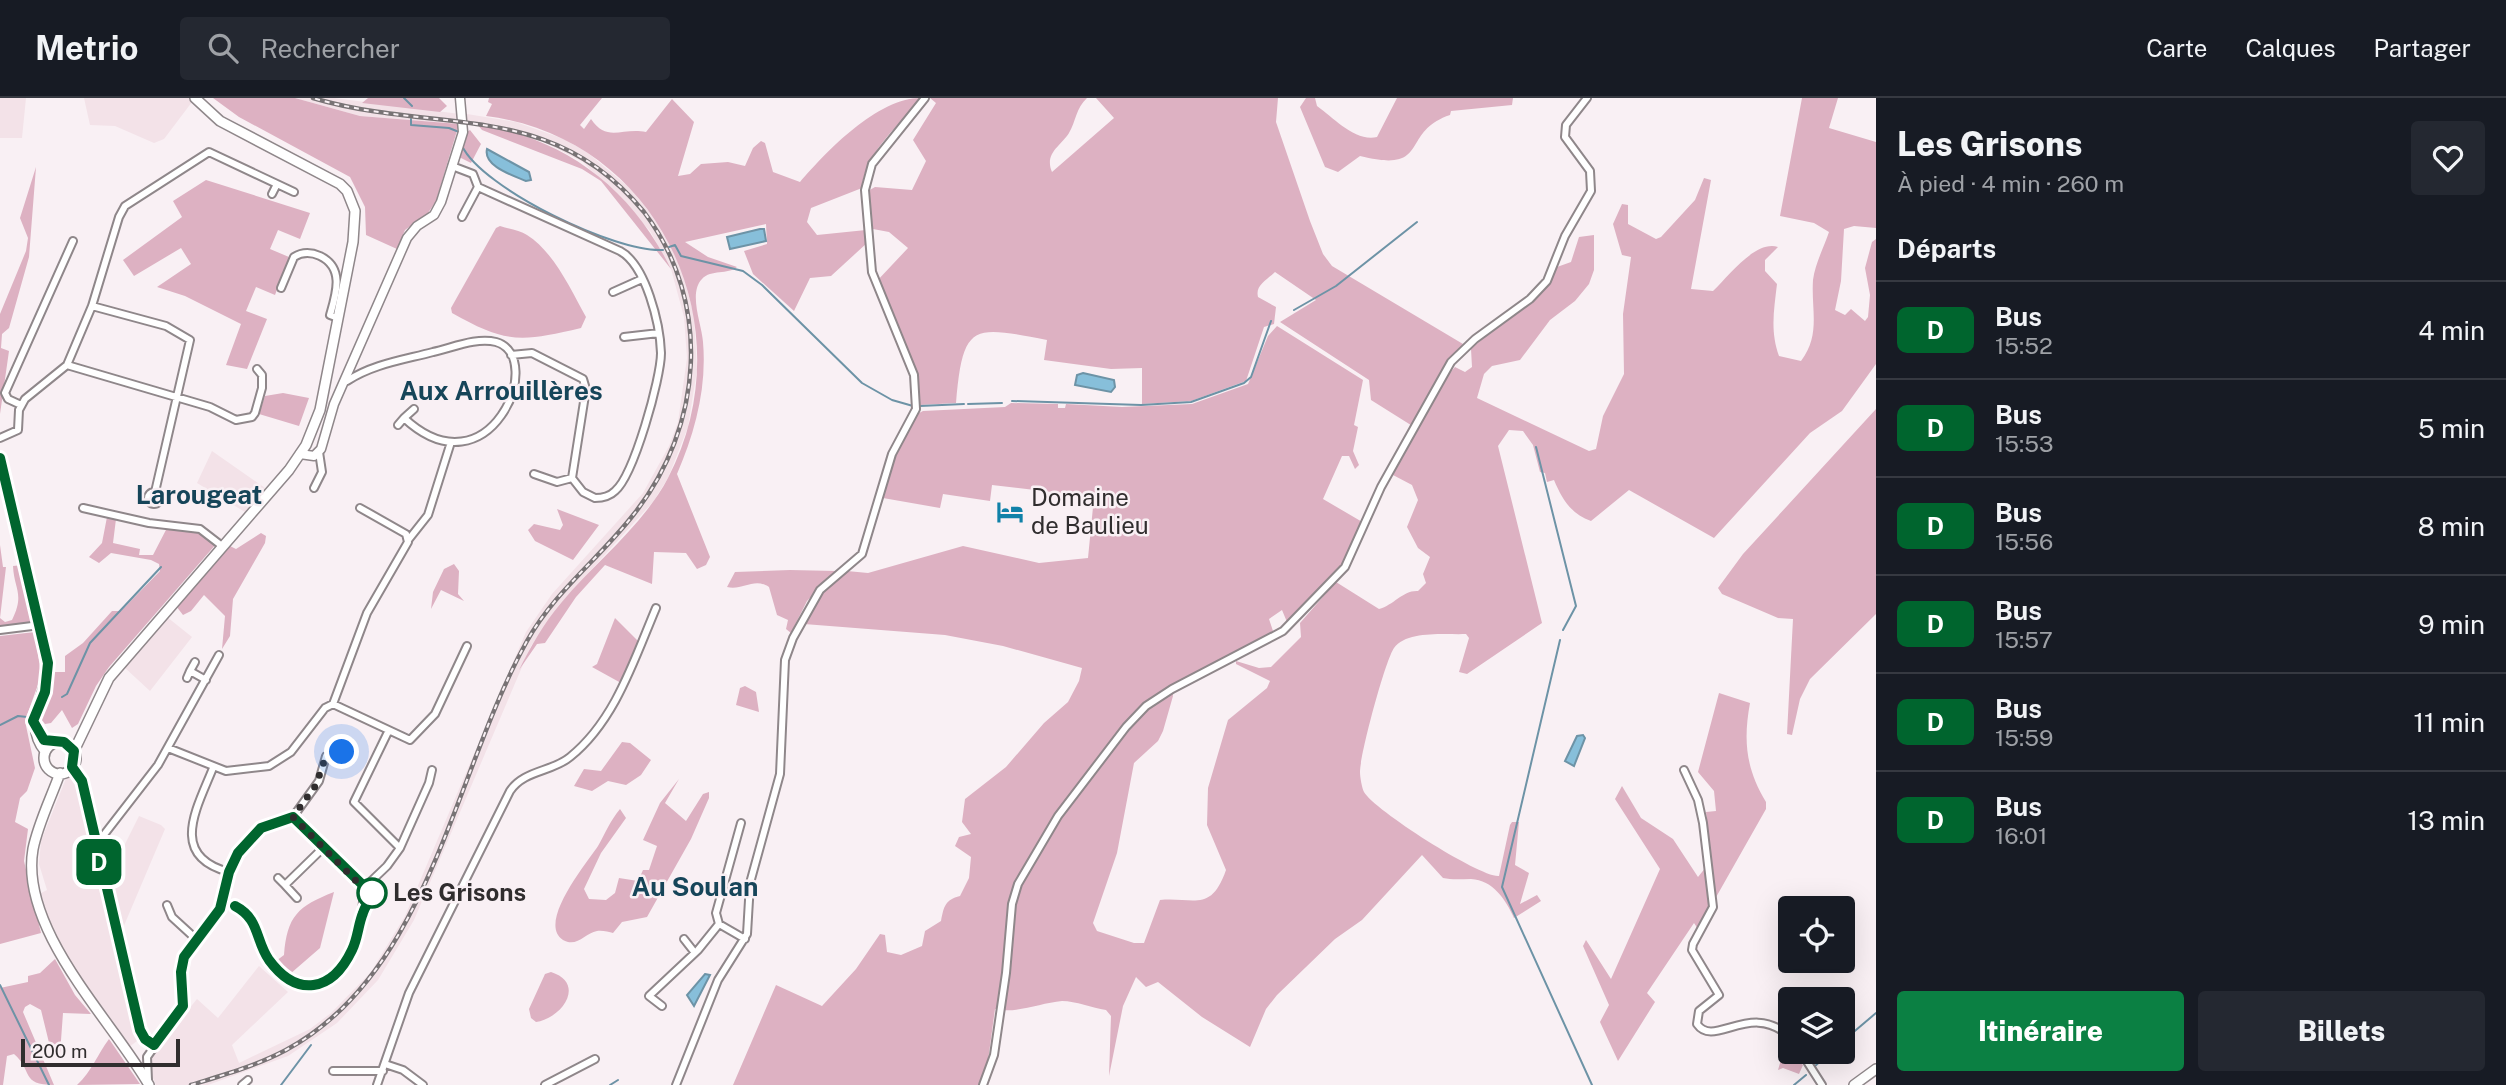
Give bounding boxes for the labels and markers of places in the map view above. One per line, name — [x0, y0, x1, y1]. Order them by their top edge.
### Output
place label: Domaine de Baulieu — [1031, 483, 1149, 539]
hotel icon: Domaine de Baulieu — [995, 497, 1025, 527]
marker: Les Grisons — [357, 878, 387, 908]
place label: Les Grisons — [393, 878, 526, 906]

